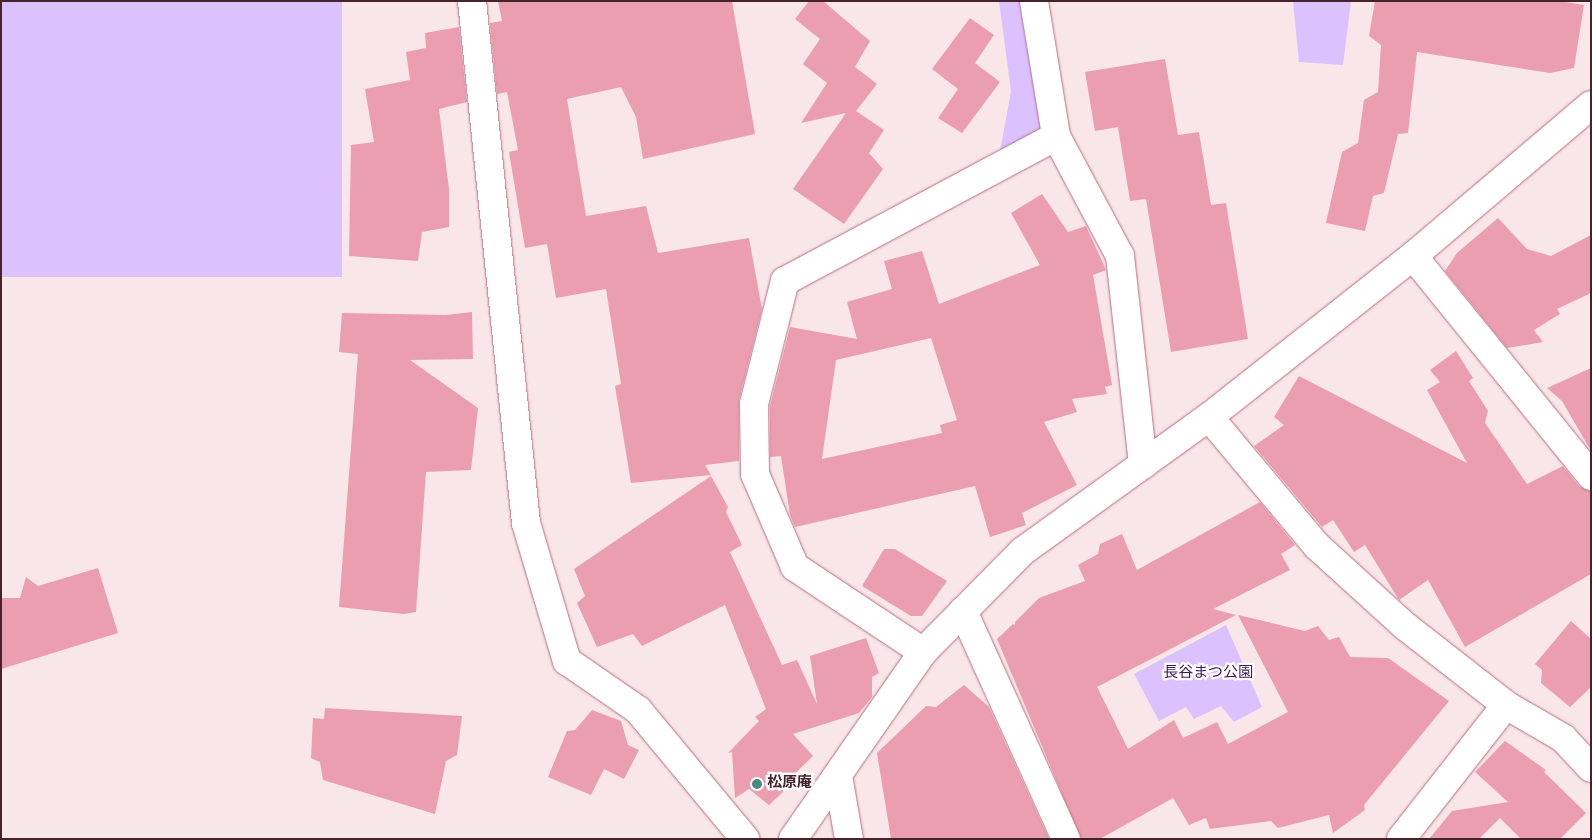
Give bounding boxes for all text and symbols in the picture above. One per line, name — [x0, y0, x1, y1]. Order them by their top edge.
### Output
park label: 長谷まつ公園 — [1163, 665, 1253, 683]
place label: 松原庵 — [767, 775, 812, 793]
marker: 松原庵 — [751, 778, 763, 790]

